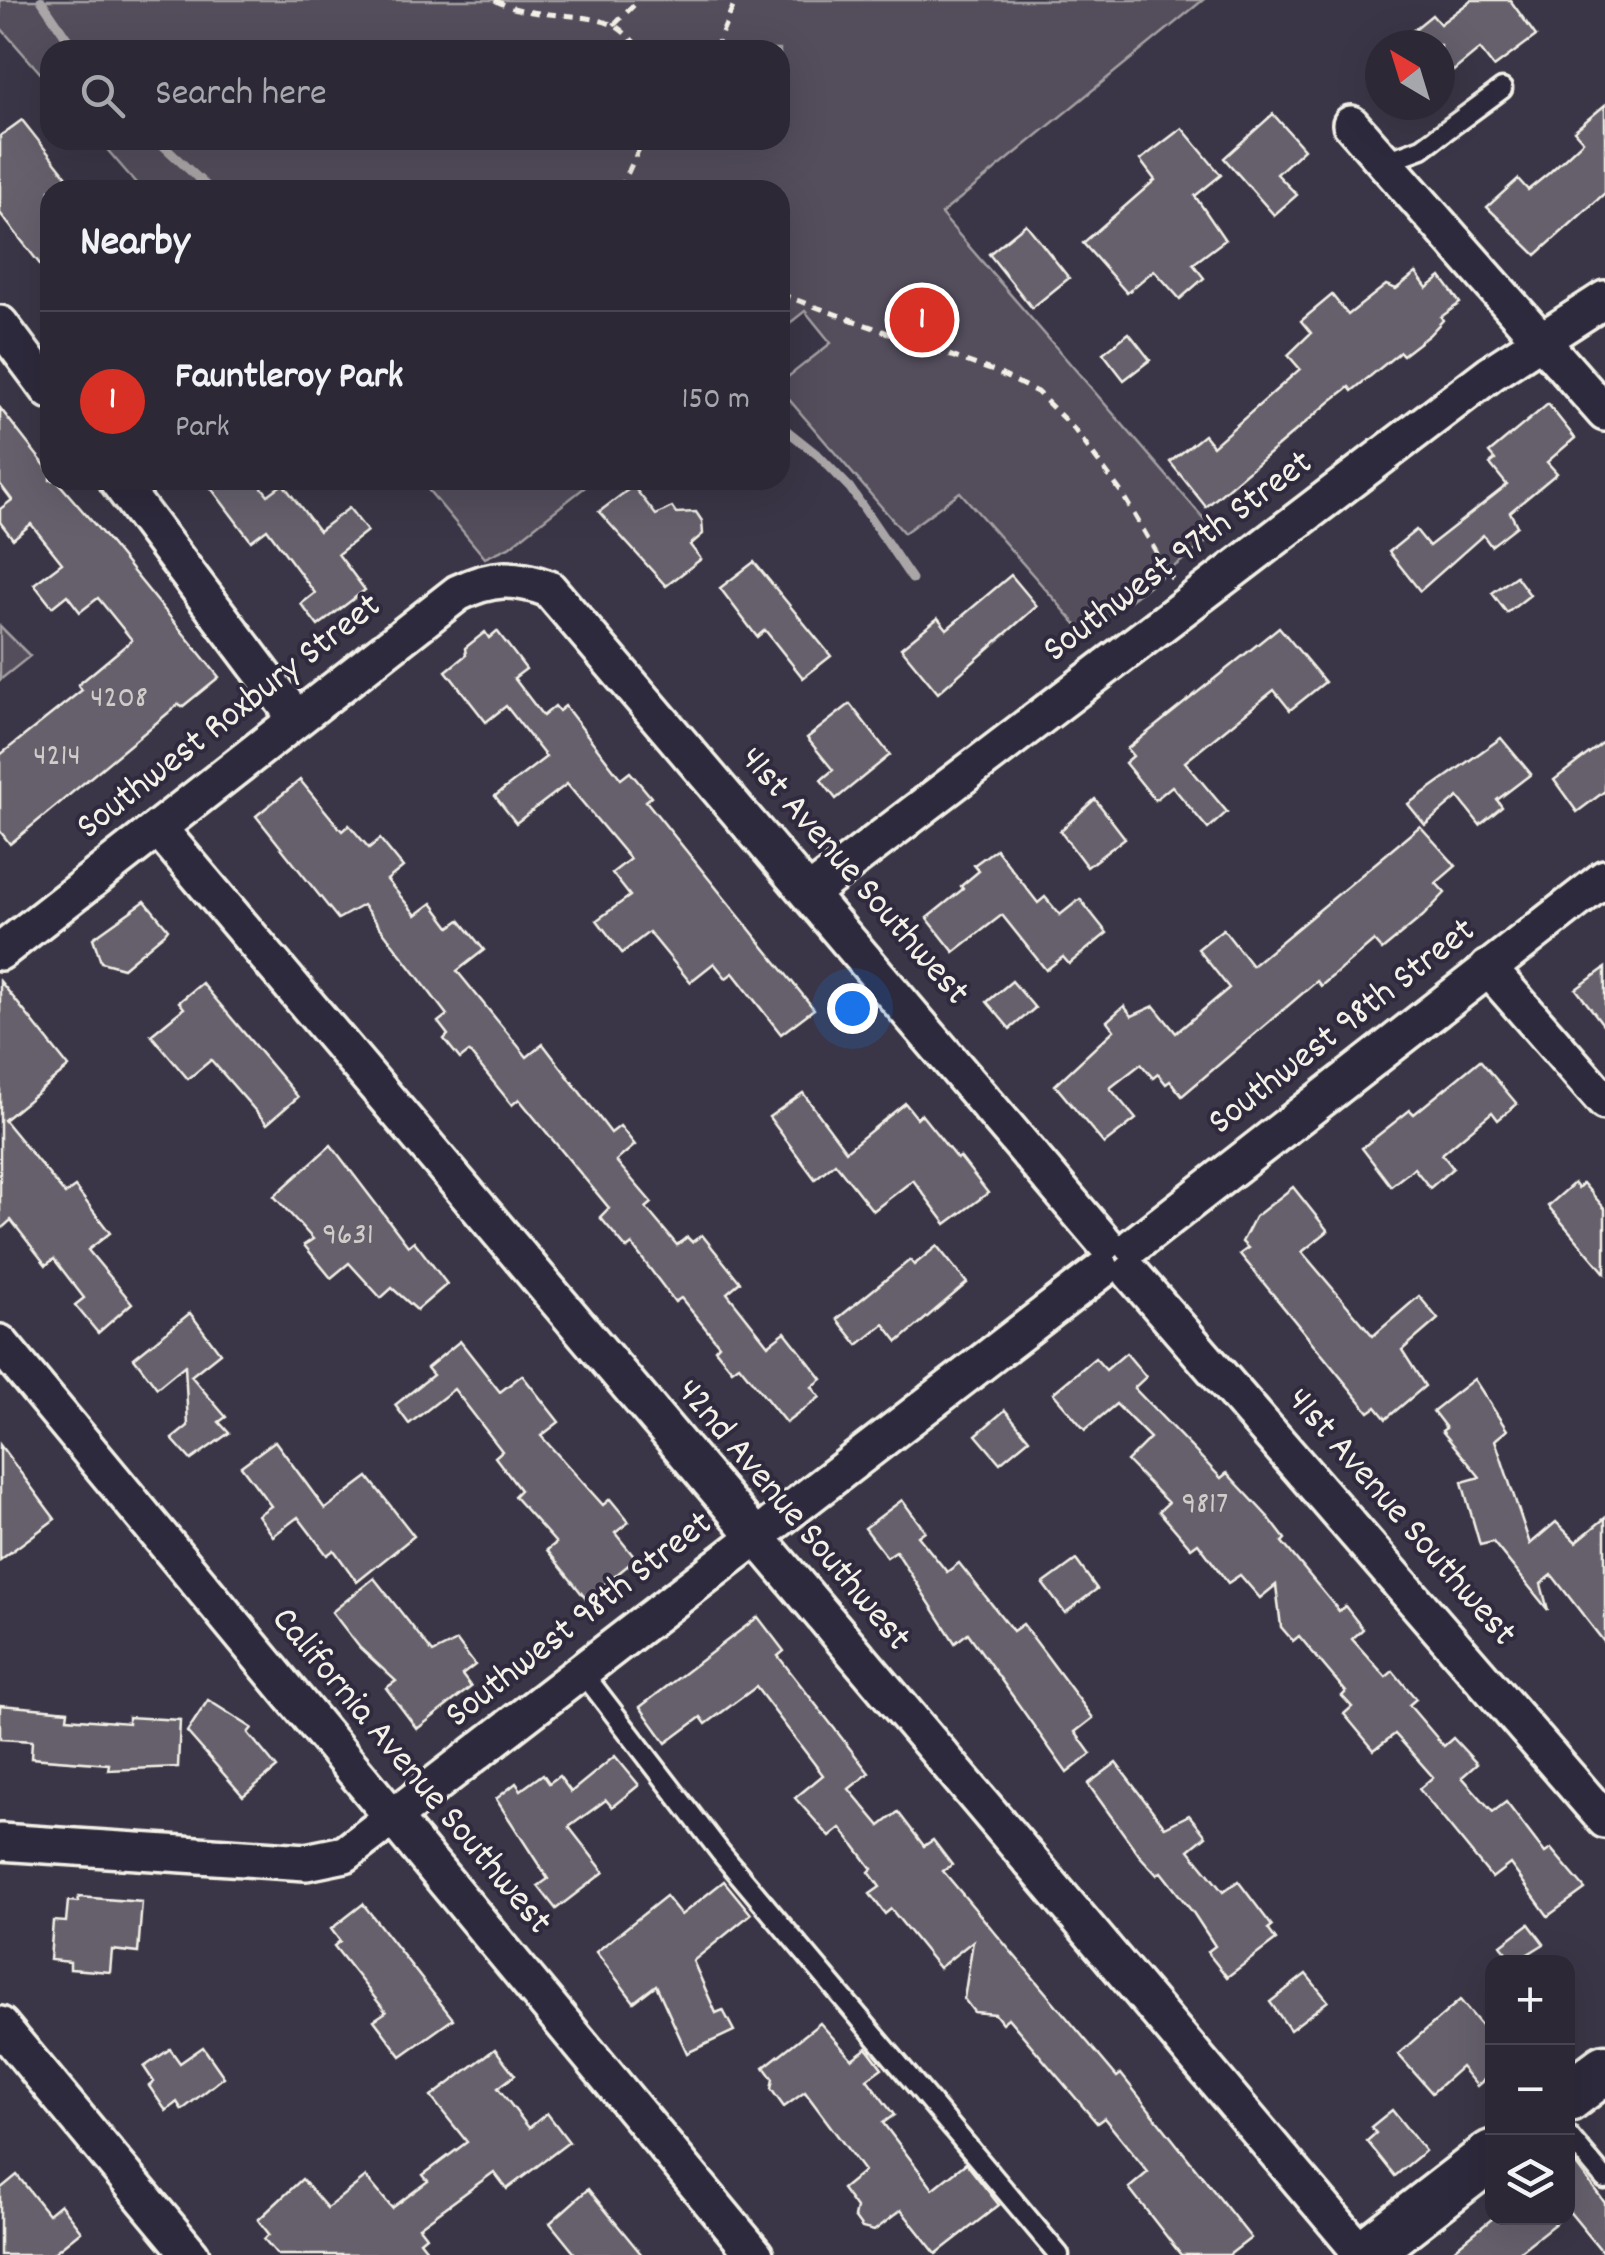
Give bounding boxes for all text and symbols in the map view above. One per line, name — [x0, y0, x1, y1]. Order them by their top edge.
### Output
north arrow — [1365, 30, 1455, 120]
search box — [40, 40, 790, 150]
icon: search — [75, 68, 130, 123]
text: Search here — [155, 68, 327, 123]
text: Nearby — [80, 215, 190, 275]
pin: 1 — [890, 282, 954, 358]
text: Fauntleroy Park — [175, 351, 403, 406]
text: 1 — [109, 378, 116, 424]
text: 150 m — [681, 378, 750, 424]
text: Park — [175, 406, 230, 452]
street label: Southwest 97th Street — [1032, 438, 1326, 678]
street label: Southwest Roxbury Street — [66, 581, 394, 855]
house number: 4208 — [90, 677, 148, 723]
house number: 4214 — [33, 735, 81, 781]
street label: 41st Avenue Southwest — [725, 735, 981, 1019]
street label: Southwest 98th Street — [1197, 906, 1489, 1150]
your location — [827, 983, 878, 1034]
house number: 9631 — [322, 1214, 374, 1260]
street label: 42nd Avenue Southwest — [661, 1367, 923, 1665]
street label: 41st Avenue Southwest — [1272, 1376, 1528, 1660]
house number: 9817 — [1182, 1483, 1228, 1529]
street label: Southwest 98th Street — [434, 1499, 726, 1743]
street label: California Avenue Southwest — [256, 1596, 564, 1948]
map controls — [1485, 1955, 1575, 2225]
button: + — [1485, 1955, 1575, 2045]
button: − — [1485, 2045, 1575, 2135]
button: layers — [1485, 2135, 1575, 2225]

